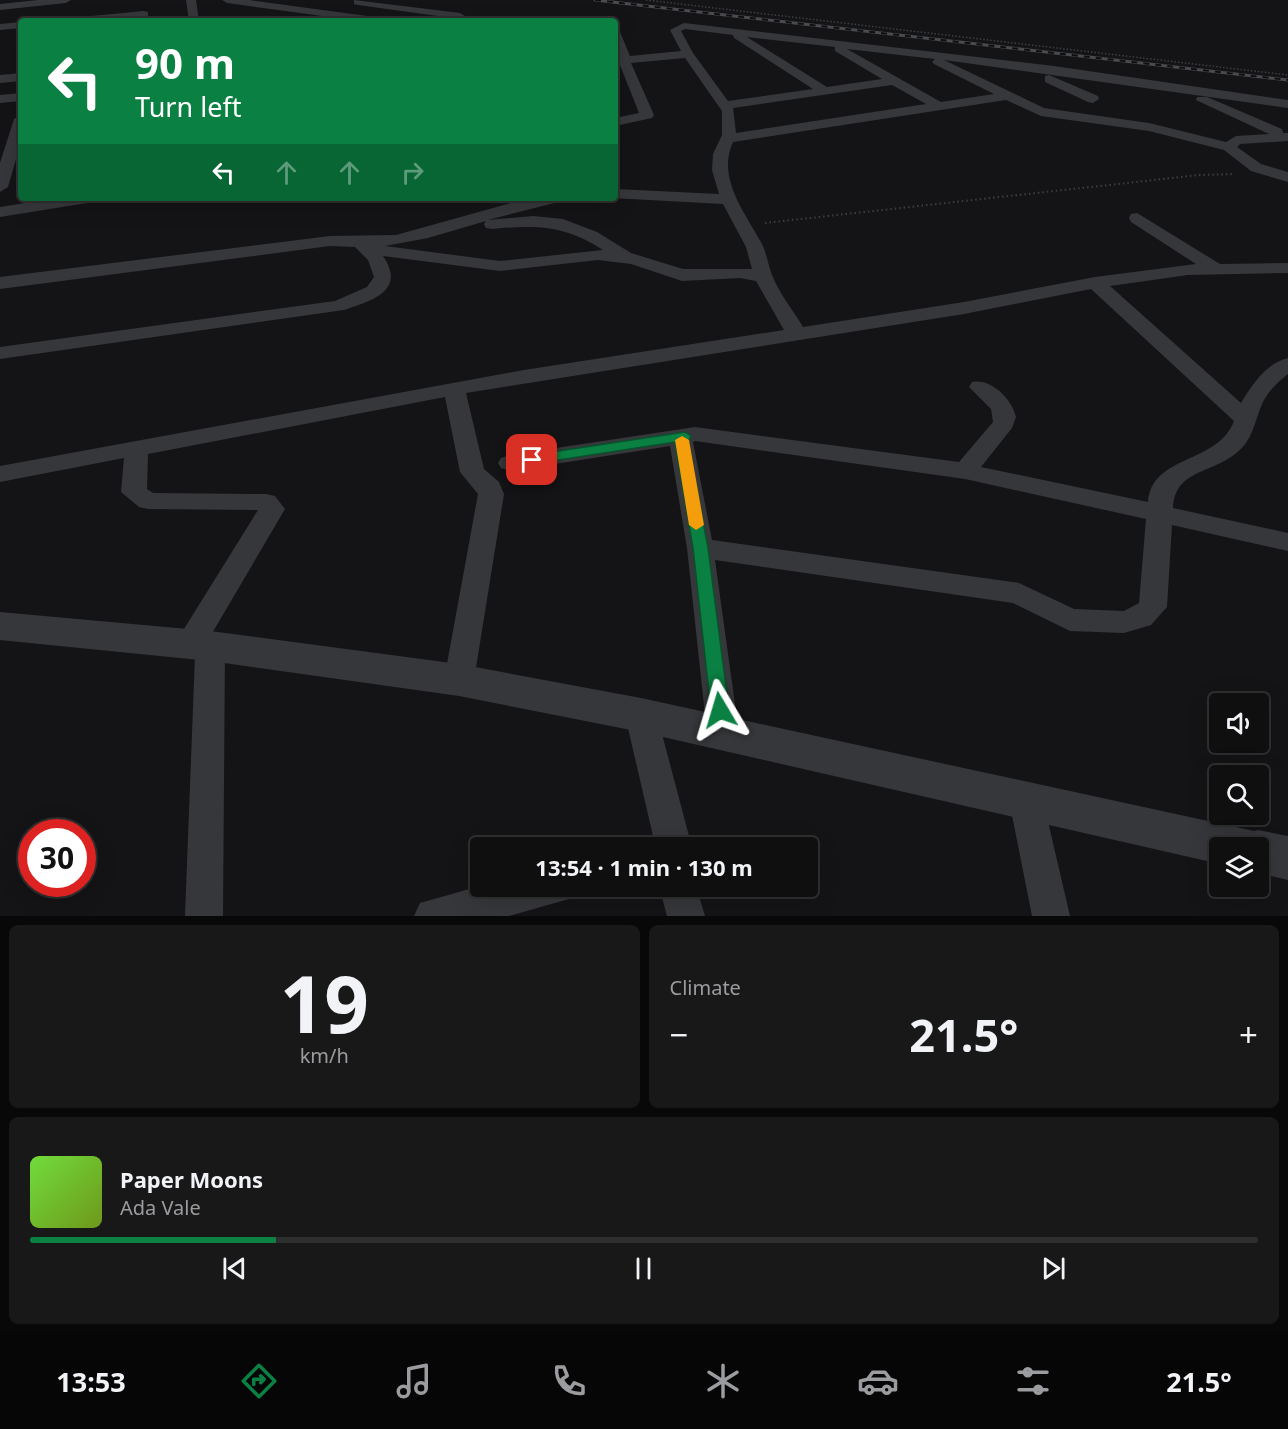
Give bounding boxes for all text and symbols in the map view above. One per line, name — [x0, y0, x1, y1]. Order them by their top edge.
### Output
text: 90 m — [135, 34, 235, 91]
icon: left — [36, 42, 114, 120]
text: Turn left — [135, 88, 241, 125]
icon: left — [207, 156, 240, 189]
icon: ahead — [270, 156, 303, 189]
icon: ahead — [333, 156, 366, 189]
icon: right — [396, 156, 429, 189]
pin — [506, 434, 557, 485]
icon: arrive — [515, 443, 548, 476]
position arrow — [688, 678, 752, 742]
map controls — [1209, 693, 1269, 897]
button: sound — [1209, 693, 1269, 753]
button: search — [1209, 765, 1269, 825]
speed limit sign: 30 — [18, 819, 96, 897]
button: layers — [1209, 837, 1269, 897]
text: 13:54 · 1 min · 130 m — [535, 852, 753, 882]
text: 19 — [280, 950, 369, 1056]
text: Climate — [670, 974, 741, 1001]
text: 21.5° — [909, 1004, 1018, 1065]
text: − — [670, 1012, 688, 1057]
text: + — [1239, 1012, 1258, 1057]
text: km/h — [300, 1042, 349, 1069]
text: Paper Moons — [120, 1164, 263, 1194]
text: Ada Vale — [120, 1194, 201, 1221]
icon: previous — [218, 1252, 251, 1285]
icon: pause — [627, 1252, 660, 1285]
icon: next — [1037, 1252, 1070, 1285]
icon: directions — [238, 1360, 280, 1402]
icon: music — [393, 1360, 435, 1402]
icon: phone — [548, 1360, 590, 1402]
icon: climate — [702, 1360, 744, 1402]
icon: car — [857, 1360, 899, 1402]
icon: filters — [1012, 1360, 1054, 1402]
text: 13:53 — [56, 1363, 126, 1400]
text: 21.5° — [1166, 1363, 1232, 1400]

